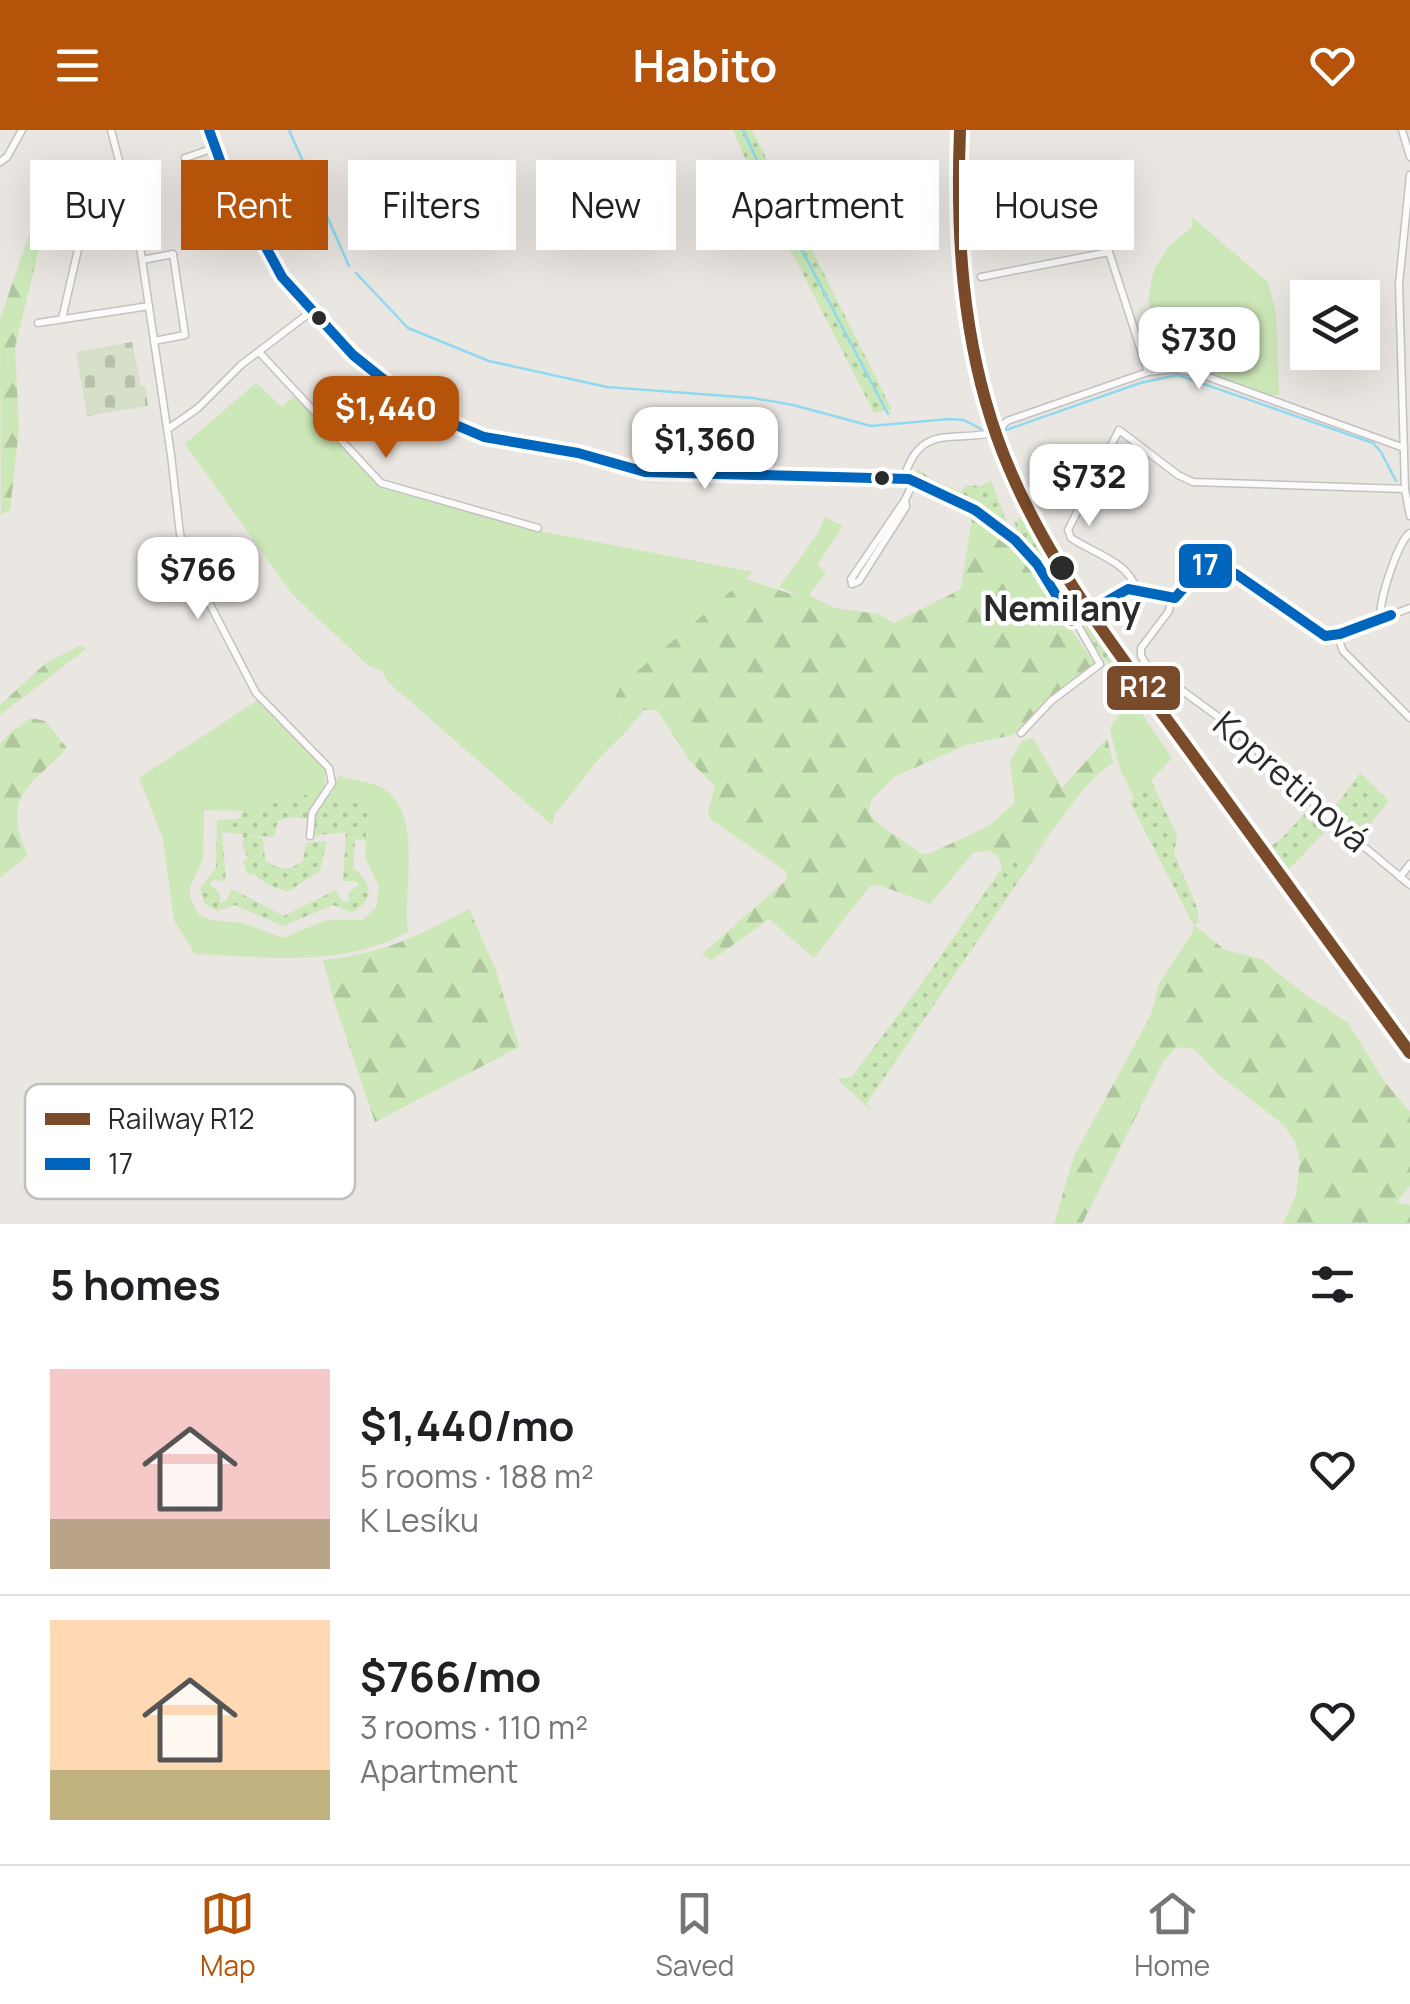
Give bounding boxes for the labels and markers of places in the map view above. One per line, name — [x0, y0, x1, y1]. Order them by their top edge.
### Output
pin: $730 — [1140, 307, 1258, 392]
unlabelled marker — [309, 308, 329, 328]
pin: $1,440 — [305, 376, 467, 461]
pin: $1,360 — [624, 407, 786, 492]
pin: $732 — [1030, 444, 1148, 529]
unlabelled marker — [872, 468, 892, 488]
pin: $766 — [139, 537, 257, 622]
marker: Nemilany — [1047, 553, 1077, 583]
place label: Nemilany — [983, 584, 1141, 632]

